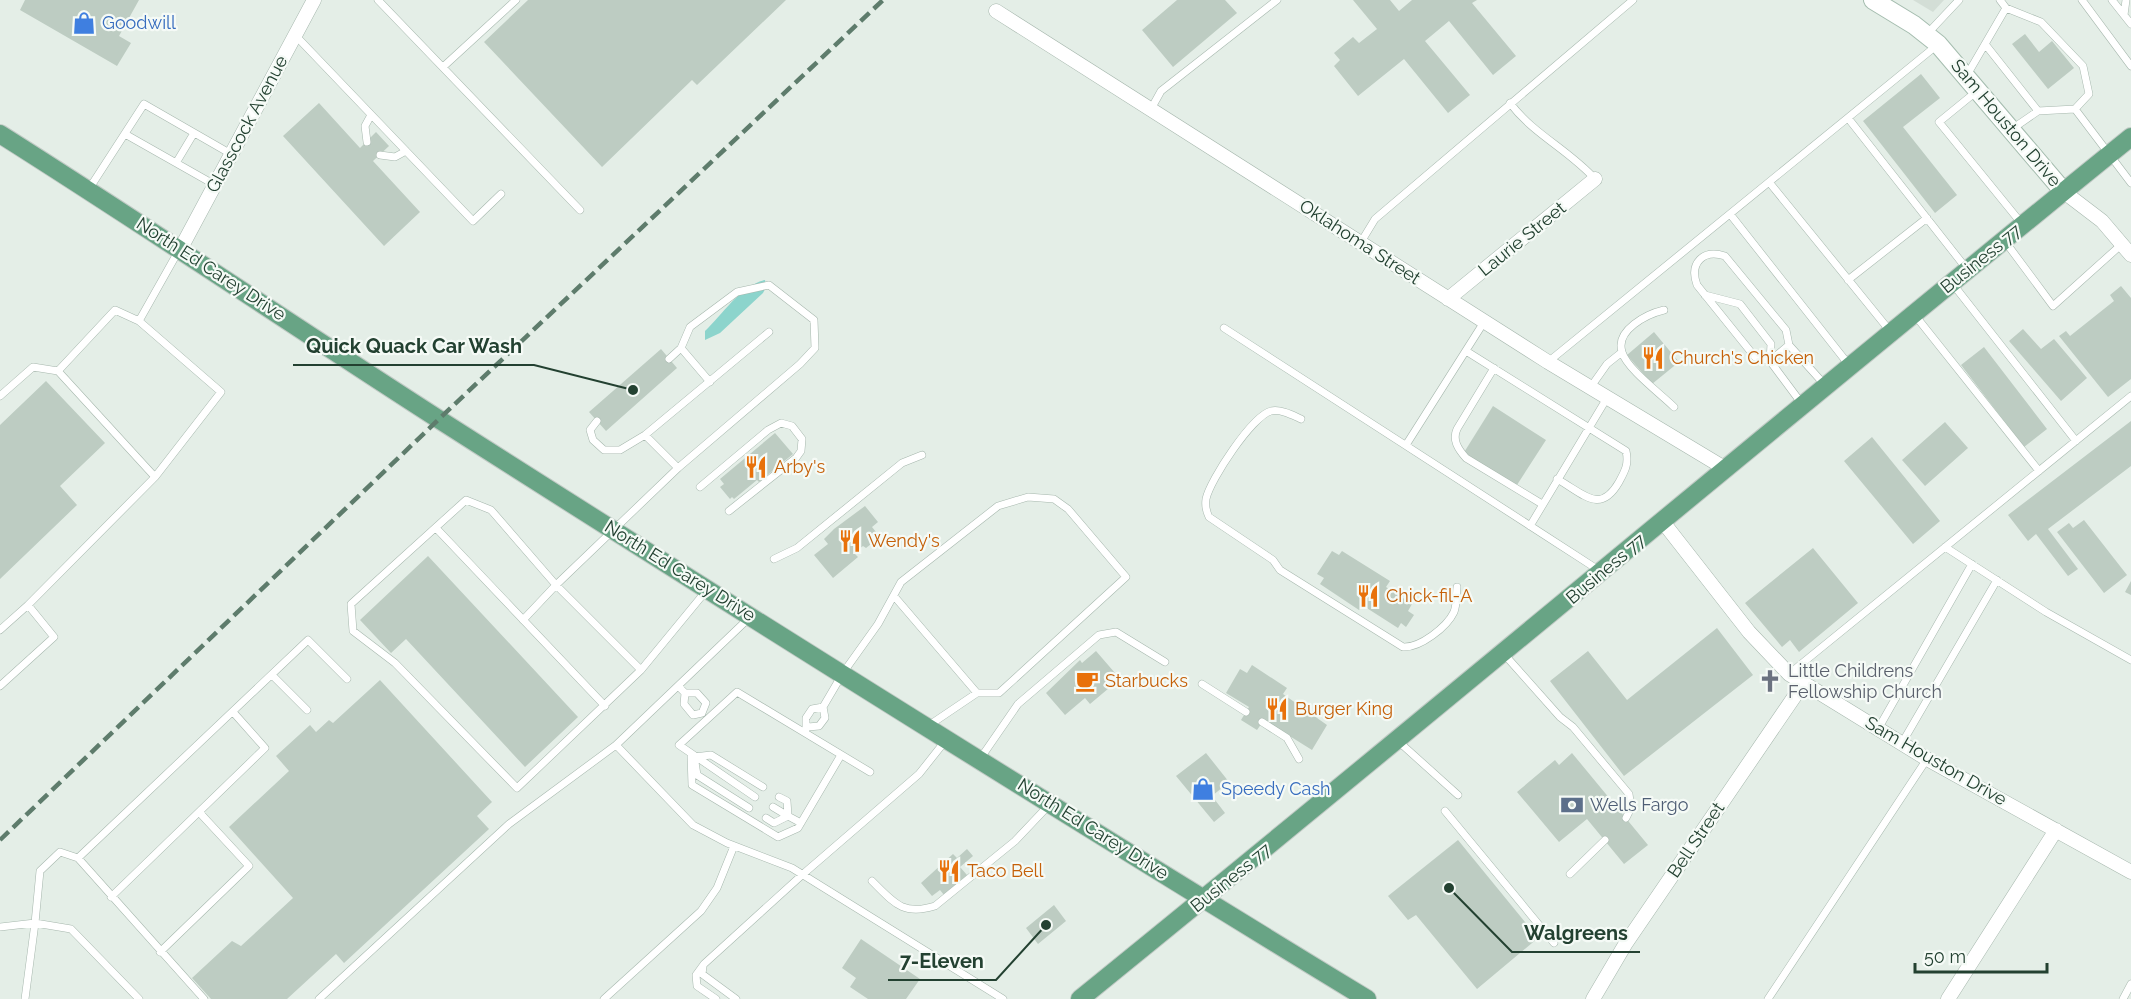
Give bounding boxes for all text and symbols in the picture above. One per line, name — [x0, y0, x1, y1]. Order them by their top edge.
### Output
shop icon: Goodwill — [71, 10, 97, 36]
place label: Goodwill — [102, 12, 176, 33]
street label: Glasscock Avenue — [202, 51, 292, 196]
street label: Sam Houston Drive — [1947, 55, 2066, 191]
street label: Oklahoma Street — [1296, 195, 1425, 288]
street label: Laurie Street — [1474, 197, 1570, 280]
street label: North Ed Carey Drive — [133, 212, 290, 325]
street label: Business 77 — [1936, 220, 2025, 297]
callout: Quick Quack Car Wash — [293, 327, 534, 365]
text: Quick Quack Car Wash — [306, 334, 522, 358]
restaurant icon: Church's Chicken — [1640, 345, 1666, 371]
place label: Church's Chicken — [1671, 347, 1814, 368]
restaurant icon: Arby's — [743, 454, 769, 480]
place label: Arby's — [774, 456, 825, 477]
street label: North Ed Carey Drive — [601, 516, 760, 626]
restaurant icon: Wendy's — [837, 528, 863, 554]
street label: Business 77 — [1562, 529, 1650, 608]
place label: Wendy's — [868, 530, 940, 551]
restaurant icon: Chick-fil-A — [1355, 583, 1381, 609]
place label: Chick-fil-A — [1386, 585, 1472, 606]
place label: Little Childrens Fellowship Church — [1788, 660, 1942, 702]
cafe icon: Starbucks — [1074, 668, 1100, 694]
church icon: Little Childrens Fellowship Church — [1757, 668, 1783, 694]
place label: Starbucks — [1105, 670, 1188, 691]
restaurant icon: Burger King — [1264, 696, 1290, 722]
place label: Burger King — [1295, 698, 1393, 719]
street label: Sam Houston Drive — [1862, 712, 2011, 810]
street label: North Ed Carey Drive — [1014, 774, 1173, 884]
shop icon: Speedy Cash — [1190, 776, 1216, 802]
place label: Speedy Cash — [1221, 778, 1331, 799]
bank icon: Wells Fargo — [1559, 792, 1585, 818]
place label: Wells Fargo — [1590, 794, 1689, 815]
street label: Bell Street — [1663, 798, 1728, 881]
street label: Business 77 — [1186, 839, 1275, 916]
restaurant icon: Taco Bell — [936, 858, 962, 884]
place label: Taco Bell — [967, 860, 1043, 881]
callout: Walgreens — [1512, 914, 1640, 952]
text: Walgreens — [1524, 921, 1628, 945]
scale bar — [1915, 936, 2047, 974]
callout: 7-Eleven — [888, 942, 996, 980]
text: 50 m — [1924, 946, 1966, 967]
text: 7-Eleven — [900, 949, 984, 973]

